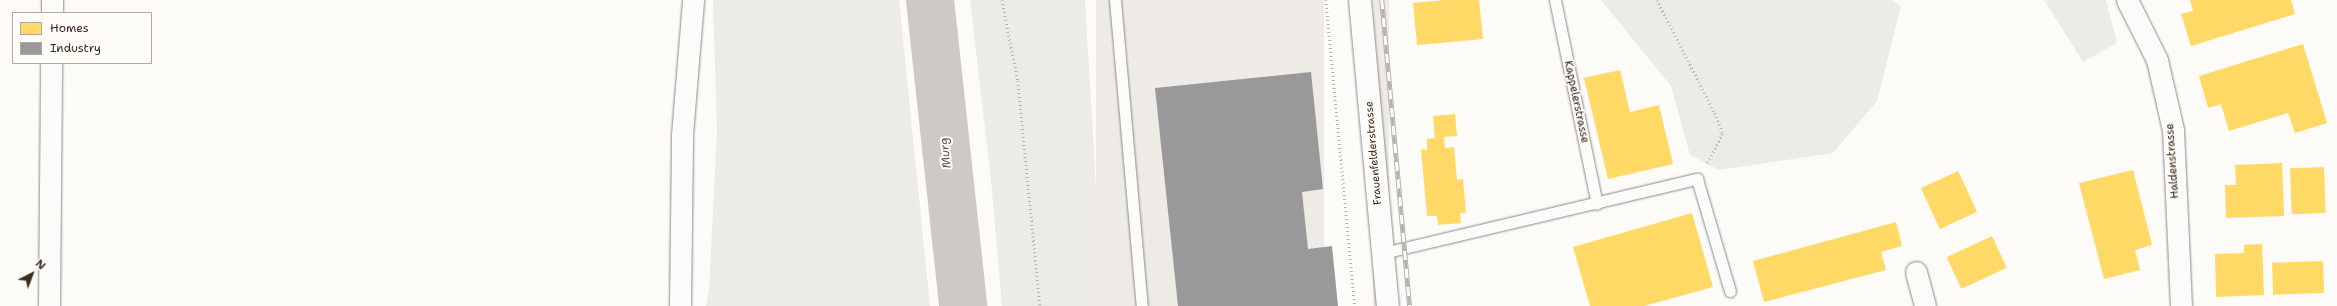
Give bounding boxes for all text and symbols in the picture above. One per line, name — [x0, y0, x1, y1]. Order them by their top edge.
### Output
legend — [12, 12, 152, 64]
text: Homes — [50, 20, 89, 36]
text: Industry — [50, 40, 101, 56]
street label: Kappelerstrasse — [1561, 60, 1591, 144]
street label: Frauenfelderstrasse — [1363, 100, 1385, 206]
street label: Haldenstrasse — [2164, 123, 2182, 199]
water label: Murg — [937, 137, 955, 169]
north arrow — [12, 254, 52, 294]
text: N — [32, 256, 49, 273]

